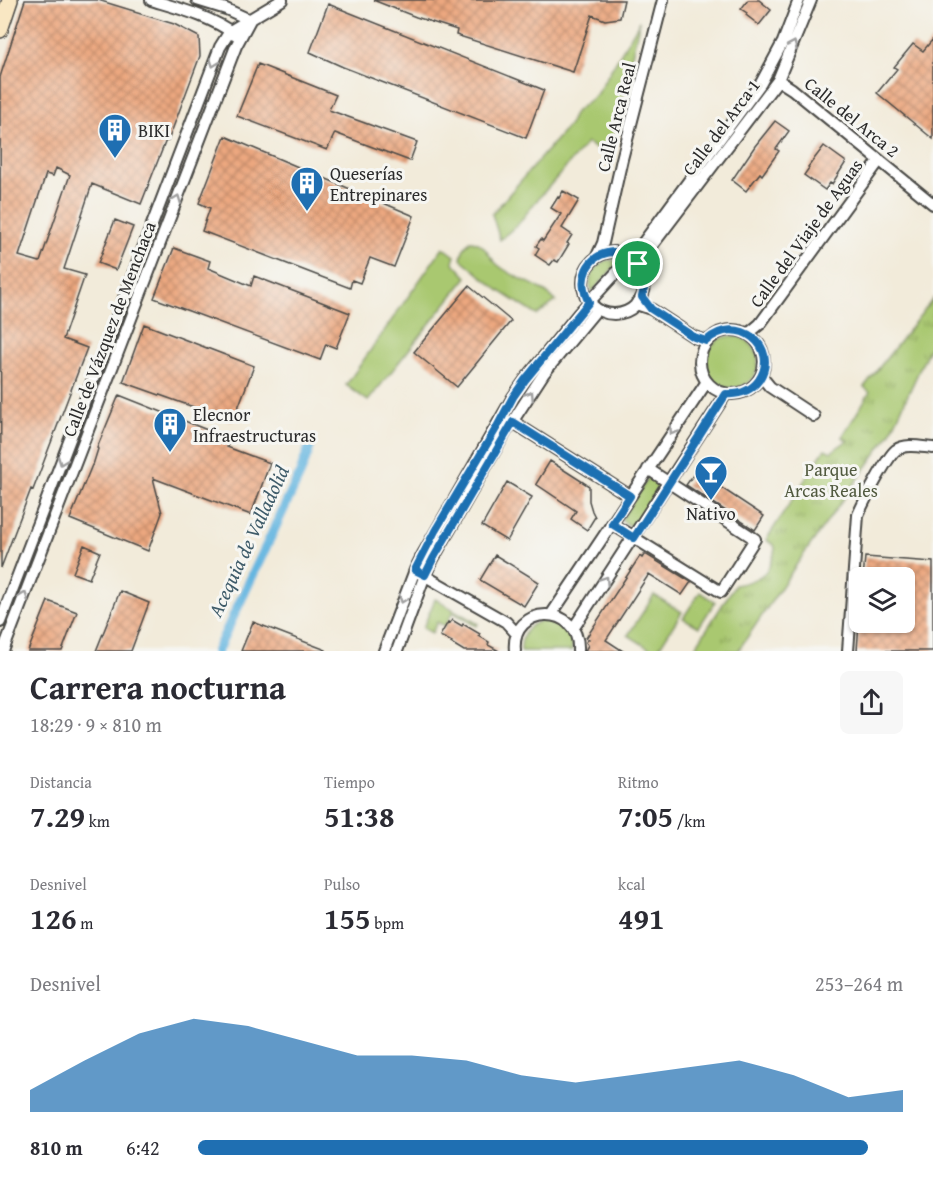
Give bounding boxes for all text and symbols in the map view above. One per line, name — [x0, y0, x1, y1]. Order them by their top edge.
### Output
one-way arrow — [786, 41, 798, 52]
one-way arrow — [209, 56, 221, 67]
street label: Calle Arca Real — [589, 60, 643, 174]
street label: Calle del Arca 2 — [799, 70, 905, 164]
street label: Calle del Arca 1 — [676, 73, 766, 181]
building icon: BIKI — [97, 112, 133, 159]
place label: BIKI — [138, 117, 170, 144]
street label: Calle del Viaje de Aguas — [743, 153, 869, 313]
place label: Queserías Entrepinares — [330, 160, 427, 208]
building icon: Queserías Entrepinares — [289, 165, 325, 212]
one-way arrow — [170, 194, 182, 205]
street label: Calle de Vázquez de Menchaca — [55, 217, 163, 441]
pin — [612, 238, 663, 289]
icon: arrive — [621, 247, 654, 280]
one-way arrow — [523, 391, 535, 401]
place label: Elecnor Infraestructuras — [193, 401, 316, 449]
building icon: Elecnor Infraestructuras — [152, 406, 188, 453]
one-way arrow — [669, 425, 681, 435]
one-way arrow — [57, 454, 69, 465]
bar icon: Nativo — [693, 454, 729, 501]
park label: Parque Arcas Reales — [784, 456, 878, 504]
water label: Acequia de Valladolid — [200, 460, 296, 622]
place label: Nativo — [686, 500, 736, 527]
map controls — [849, 567, 915, 633]
button: layers — [849, 567, 915, 633]
one-way arrow — [598, 576, 610, 586]
one-way arrow — [17, 592, 29, 603]
one-way arrow — [398, 593, 411, 604]
text: Carrera nocturna — [30, 663, 286, 711]
button: share — [840, 671, 903, 734]
text: 18:29 · 9 × 810 m — [30, 710, 162, 739]
text: Distancia — [30, 770, 92, 794]
text: Tiempo — [324, 770, 375, 794]
text: Ritmo — [618, 770, 659, 794]
text: 7.29 — [30, 794, 85, 838]
text: 51:38 — [324, 794, 395, 838]
text: 7:05 — [618, 794, 673, 838]
text: km — [85, 809, 110, 833]
text: /km — [673, 809, 705, 833]
text: Desnivel — [30, 872, 87, 896]
text: Pulso — [324, 872, 360, 896]
text: kcal — [618, 872, 645, 896]
text: 126 — [30, 896, 77, 940]
text: 155 — [324, 896, 371, 940]
text: 491 — [618, 896, 665, 940]
text: m — [77, 911, 93, 935]
text: bpm — [371, 911, 404, 935]
text: Desnivel — [30, 969, 101, 998]
text: 253–264 m — [815, 969, 903, 998]
text: 810 m — [30, 1133, 83, 1162]
text: 6:42 — [126, 1133, 160, 1162]

